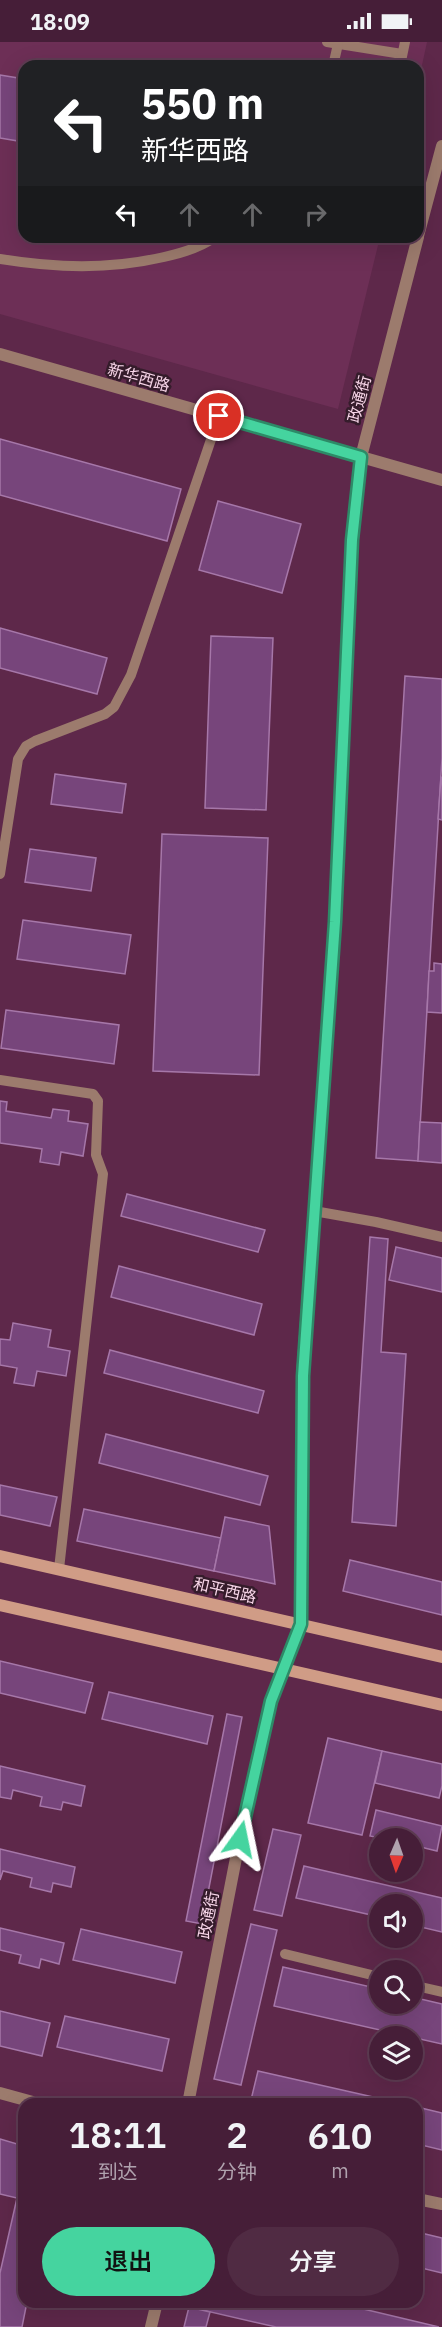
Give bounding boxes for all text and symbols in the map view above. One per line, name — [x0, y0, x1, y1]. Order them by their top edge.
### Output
text: 18:09 — [30, 7, 90, 36]
text: 550 m — [141, 76, 264, 131]
icon: left — [42, 84, 120, 162]
text: 新华西路 — [141, 132, 249, 167]
icon: left — [110, 198, 143, 231]
icon: ahead — [173, 198, 206, 231]
icon: ahead — [236, 198, 269, 231]
icon: right — [299, 198, 332, 231]
street label: 新华西路 — [105, 359, 173, 395]
street label: 政通街 — [343, 373, 375, 425]
pin — [193, 390, 244, 441]
icon: arrive — [202, 399, 235, 432]
street label: 和平西路 — [192, 1573, 258, 1607]
position arrow — [208, 1807, 272, 1871]
north arrow — [369, 1828, 423, 1882]
map controls — [369, 1828, 423, 2080]
street label: 政通街 — [194, 1890, 222, 1940]
button: sound — [369, 1894, 423, 1948]
button: search — [369, 1960, 423, 2014]
button: layers — [369, 2026, 423, 2080]
text: 18:11 — [69, 2111, 166, 2158]
text: 2 — [226, 2111, 248, 2158]
text: 610 — [308, 2112, 372, 2159]
text: m — [331, 2157, 349, 2184]
text: 到达 — [98, 2158, 138, 2185]
text: 分钟 — [217, 2158, 257, 2185]
button: 退出 — [42, 2227, 215, 2296]
button: 分享 — [227, 2227, 399, 2296]

